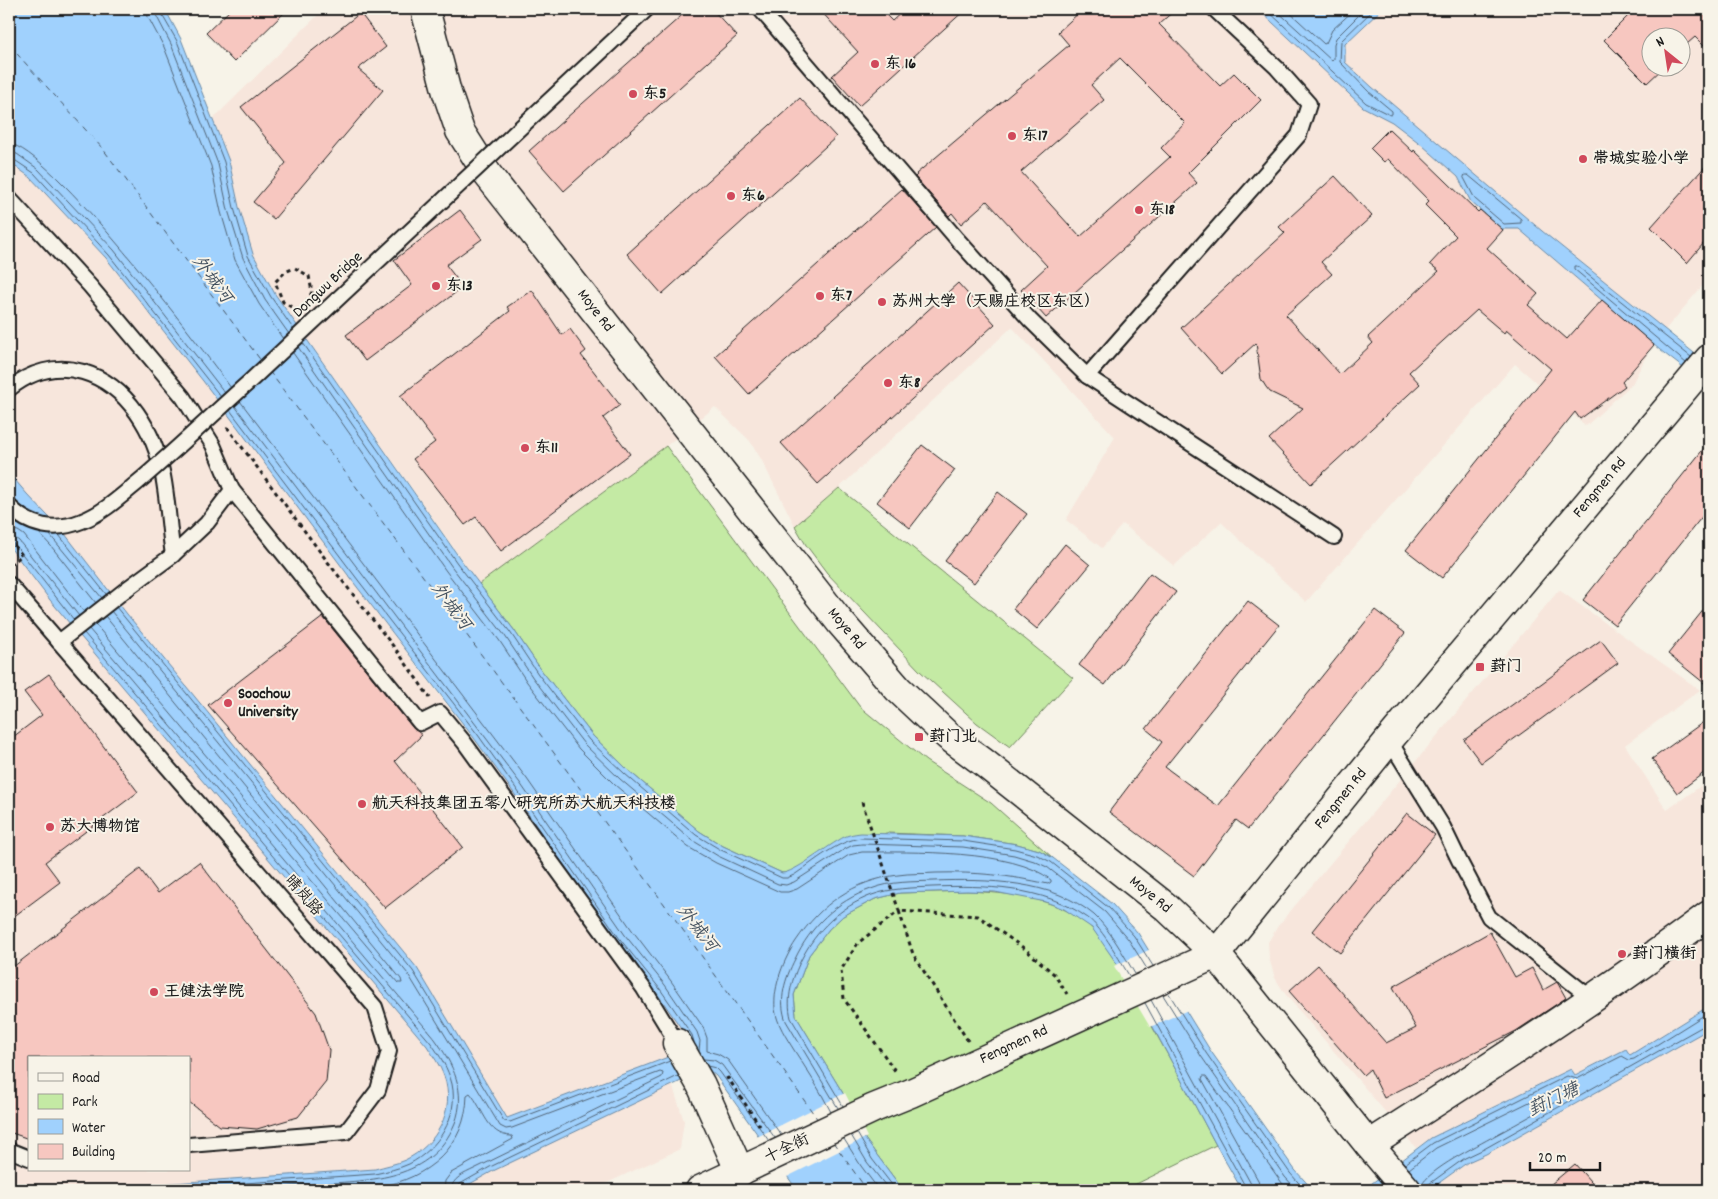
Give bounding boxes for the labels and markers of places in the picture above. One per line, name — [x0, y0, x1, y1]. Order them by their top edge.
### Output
place label: 东 16 — [885, 53, 916, 76]
marker: 东 16 — [869, 58, 881, 70]
place label: 东5 — [643, 83, 666, 106]
marker: 东5 — [627, 88, 639, 100]
place label: 东17 — [1022, 125, 1048, 148]
marker: 东17 — [1006, 130, 1018, 142]
place label: 带城实验小学 — [1593, 148, 1689, 171]
marker: 带城实验小学 — [1577, 153, 1589, 165]
place label: 东6 — [741, 185, 765, 208]
marker: 东6 — [725, 190, 737, 202]
place label: 东18 — [1149, 199, 1176, 222]
marker: 东18 — [1133, 204, 1145, 216]
place label: 东13 — [446, 275, 473, 298]
marker: 东13 — [430, 280, 442, 292]
place label: 东7 — [830, 285, 852, 308]
marker: 东7 — [814, 290, 826, 302]
place label: 苏州大学（天赐庄校区东区） — [892, 291, 1100, 314]
marker: 苏州大学（天赐庄校区东区） — [876, 296, 888, 308]
place label: 东8 — [898, 372, 921, 395]
marker: 东8 — [882, 377, 894, 389]
place label: 东11 — [535, 437, 558, 460]
marker: 东11 — [519, 442, 531, 454]
place label: 葑门 — [1490, 656, 1522, 679]
marker: 葑门 — [1474, 661, 1486, 673]
place label: Soochow University — [238, 683, 299, 724]
marker: Soochow University — [222, 697, 234, 709]
place label: 葑门北 — [929, 726, 977, 749]
marker: 葑门北 — [913, 731, 925, 743]
place label: 航天科技集团五零八研究所苏大航天科技楼 — [372, 793, 676, 816]
marker: 航天科技集团五零八研究所苏大航天科技楼 — [356, 798, 368, 810]
place label: 苏大博物馆 — [60, 816, 140, 839]
marker: 苏大博物馆 — [44, 821, 56, 833]
place label: 葑门横街 — [1632, 943, 1696, 966]
marker: 葑门横街 — [1616, 948, 1628, 960]
place label: 王健法学院 — [164, 981, 244, 1004]
marker: 王健法学院 — [148, 986, 160, 998]

